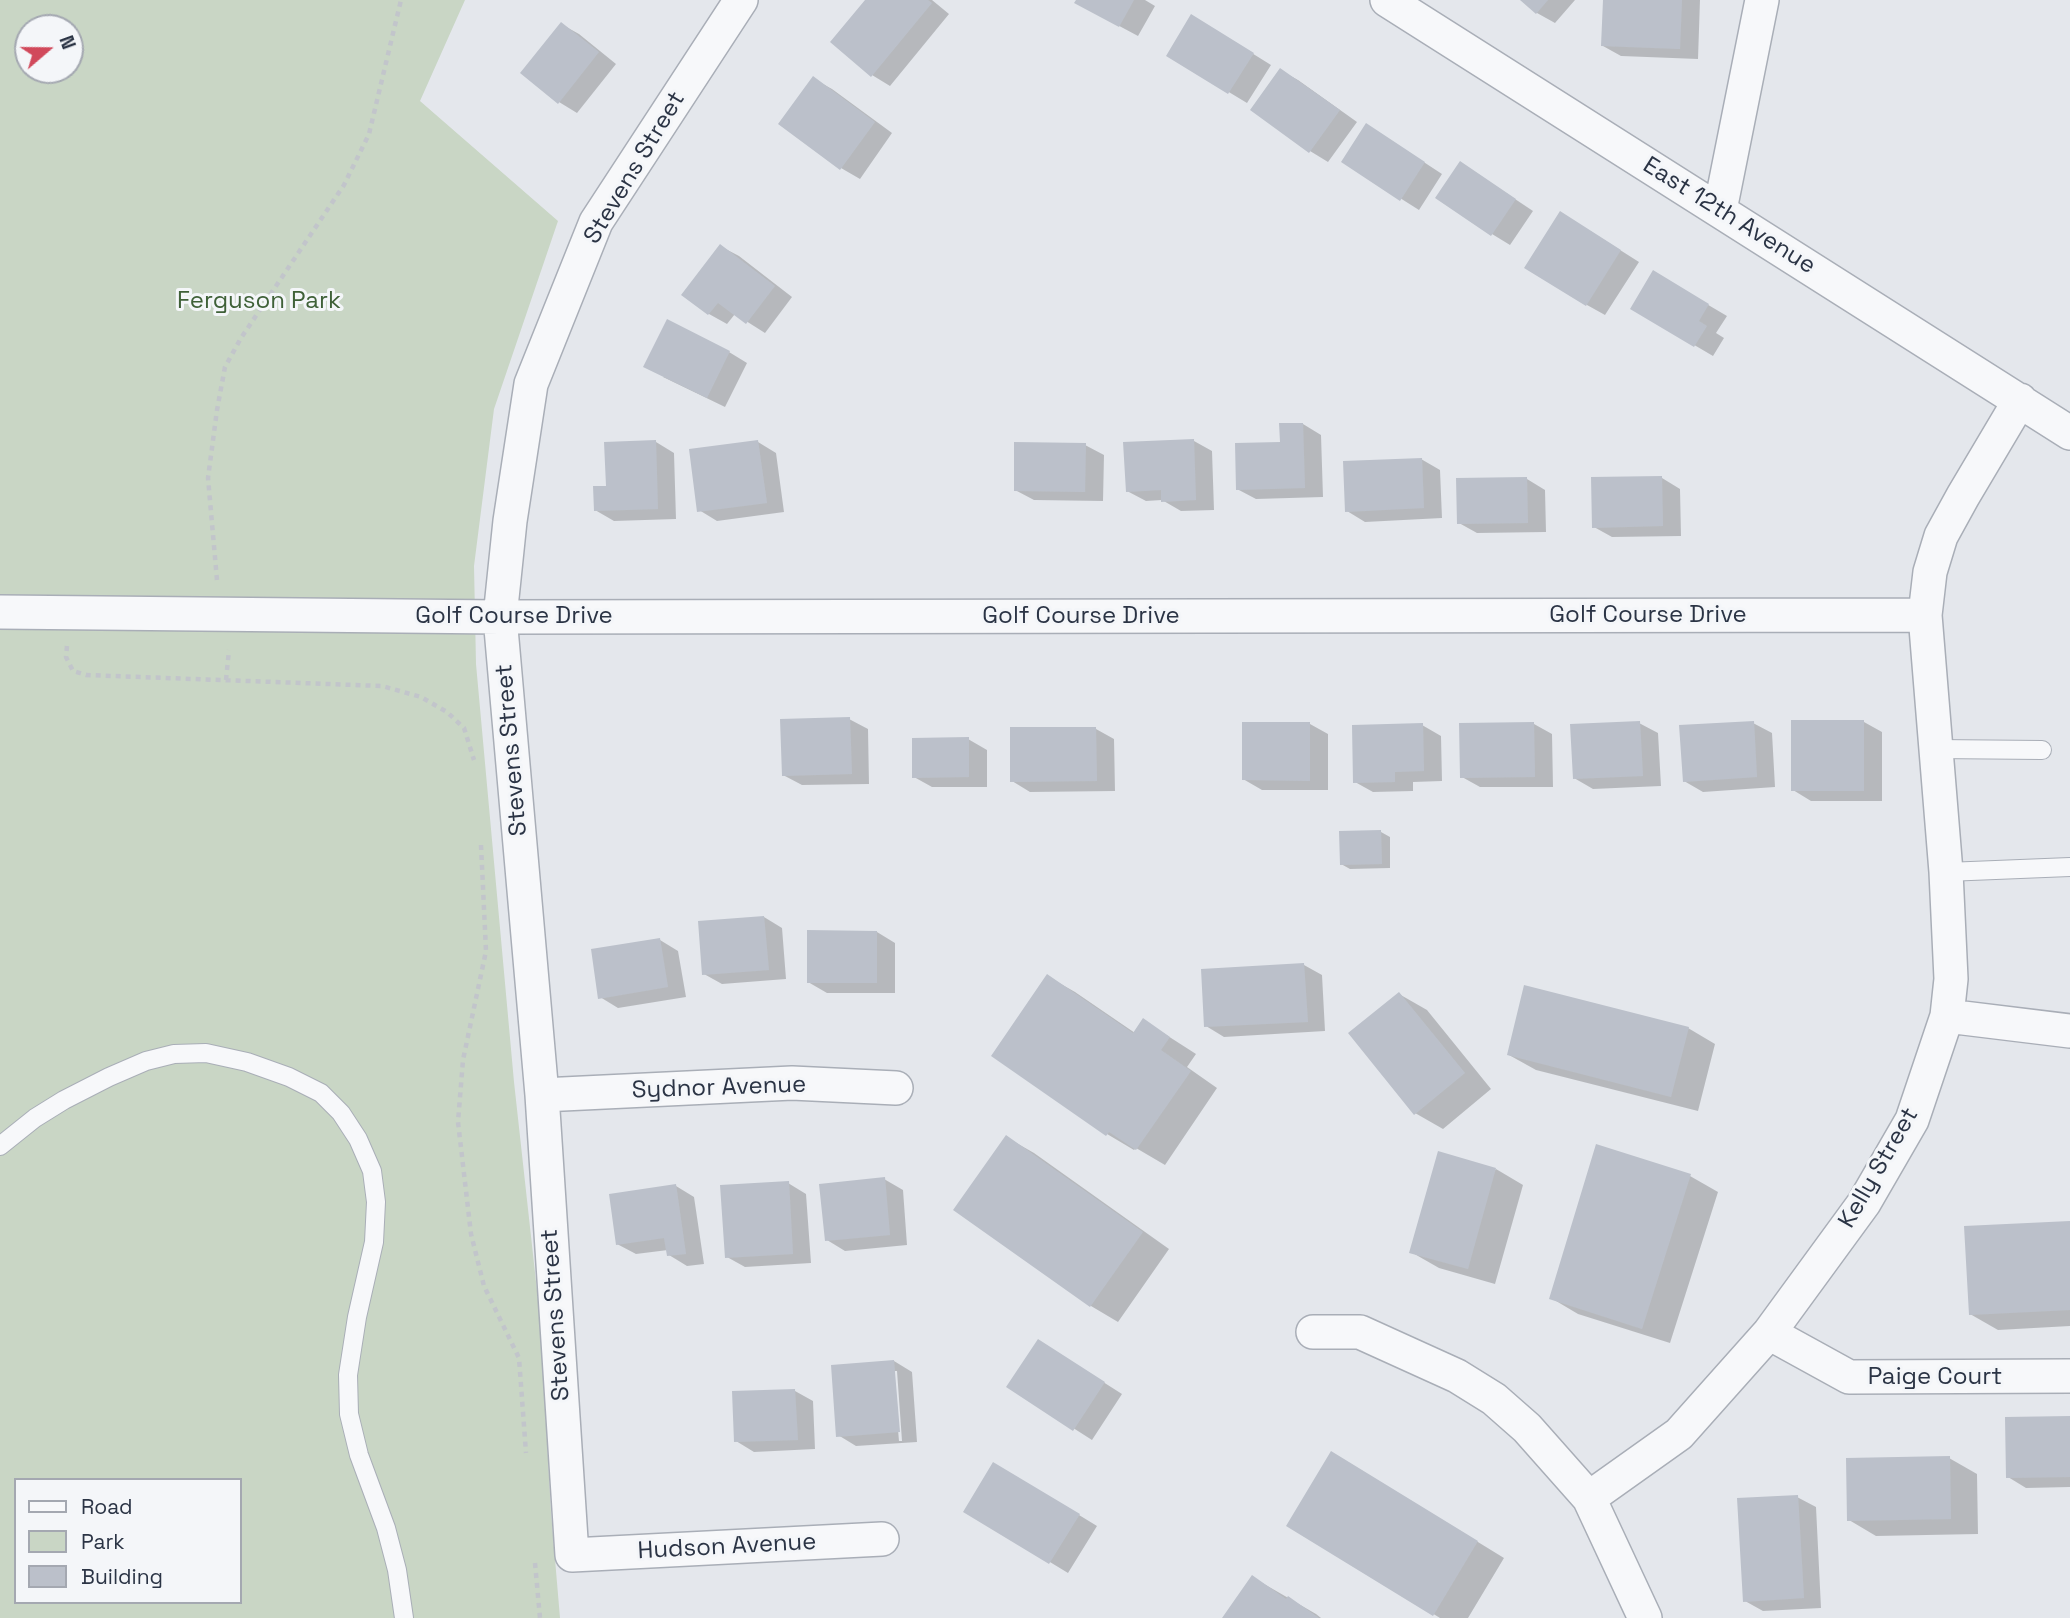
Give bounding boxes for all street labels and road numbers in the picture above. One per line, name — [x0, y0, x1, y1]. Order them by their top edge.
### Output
street label: Stevens Street — [578, 87, 692, 249]
street label: East 12th Avenue — [1637, 151, 1821, 281]
street label: Golf Course Drive — [1549, 601, 1747, 629]
street label: Golf Course Drive — [415, 602, 613, 630]
street label: Golf Course Drive — [982, 602, 1180, 630]
street label: Stevens Street — [490, 663, 534, 837]
street label: Sydnor Avenue — [631, 1071, 807, 1105]
street label: Kelly Street — [1833, 1103, 1925, 1233]
street label: Stevens Street — [536, 1228, 576, 1402]
street label: Paige Court — [1868, 1363, 2002, 1391]
street label: Hudson Avenue — [637, 1528, 817, 1566]

